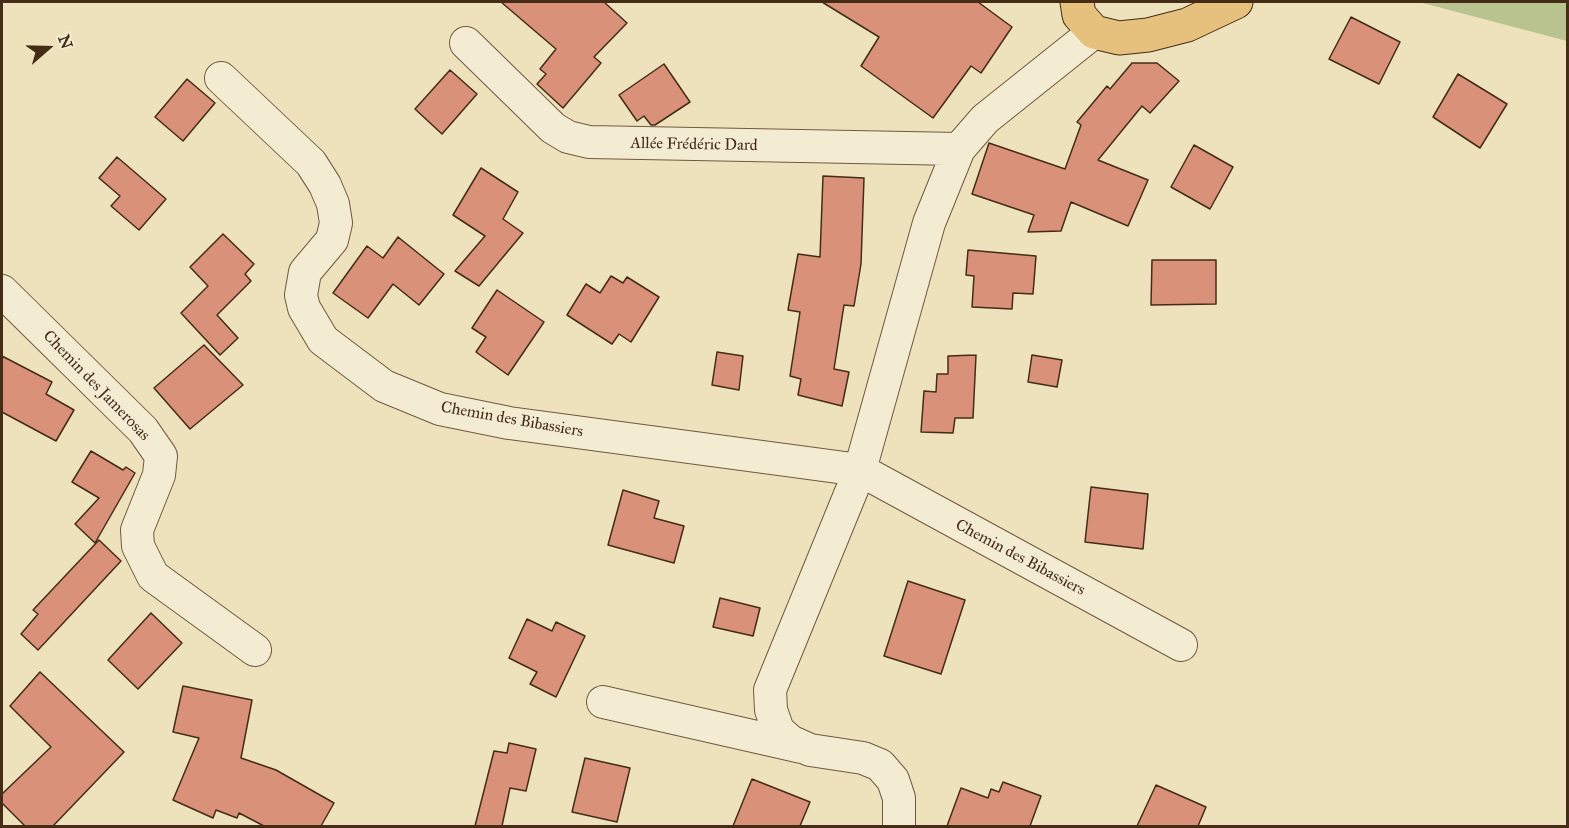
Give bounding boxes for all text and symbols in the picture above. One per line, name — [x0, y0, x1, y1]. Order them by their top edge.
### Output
north arrow — [18, 18, 78, 78]
text: N — [54, 32, 77, 51]
street label: Allée Frédéric Dard — [630, 134, 758, 156]
street label: Chemin des Jamerosas — [38, 327, 154, 445]
street label: Chemin des Bibassiers — [439, 398, 585, 442]
street label: Chemin des Bibassiers — [952, 516, 1088, 600]

